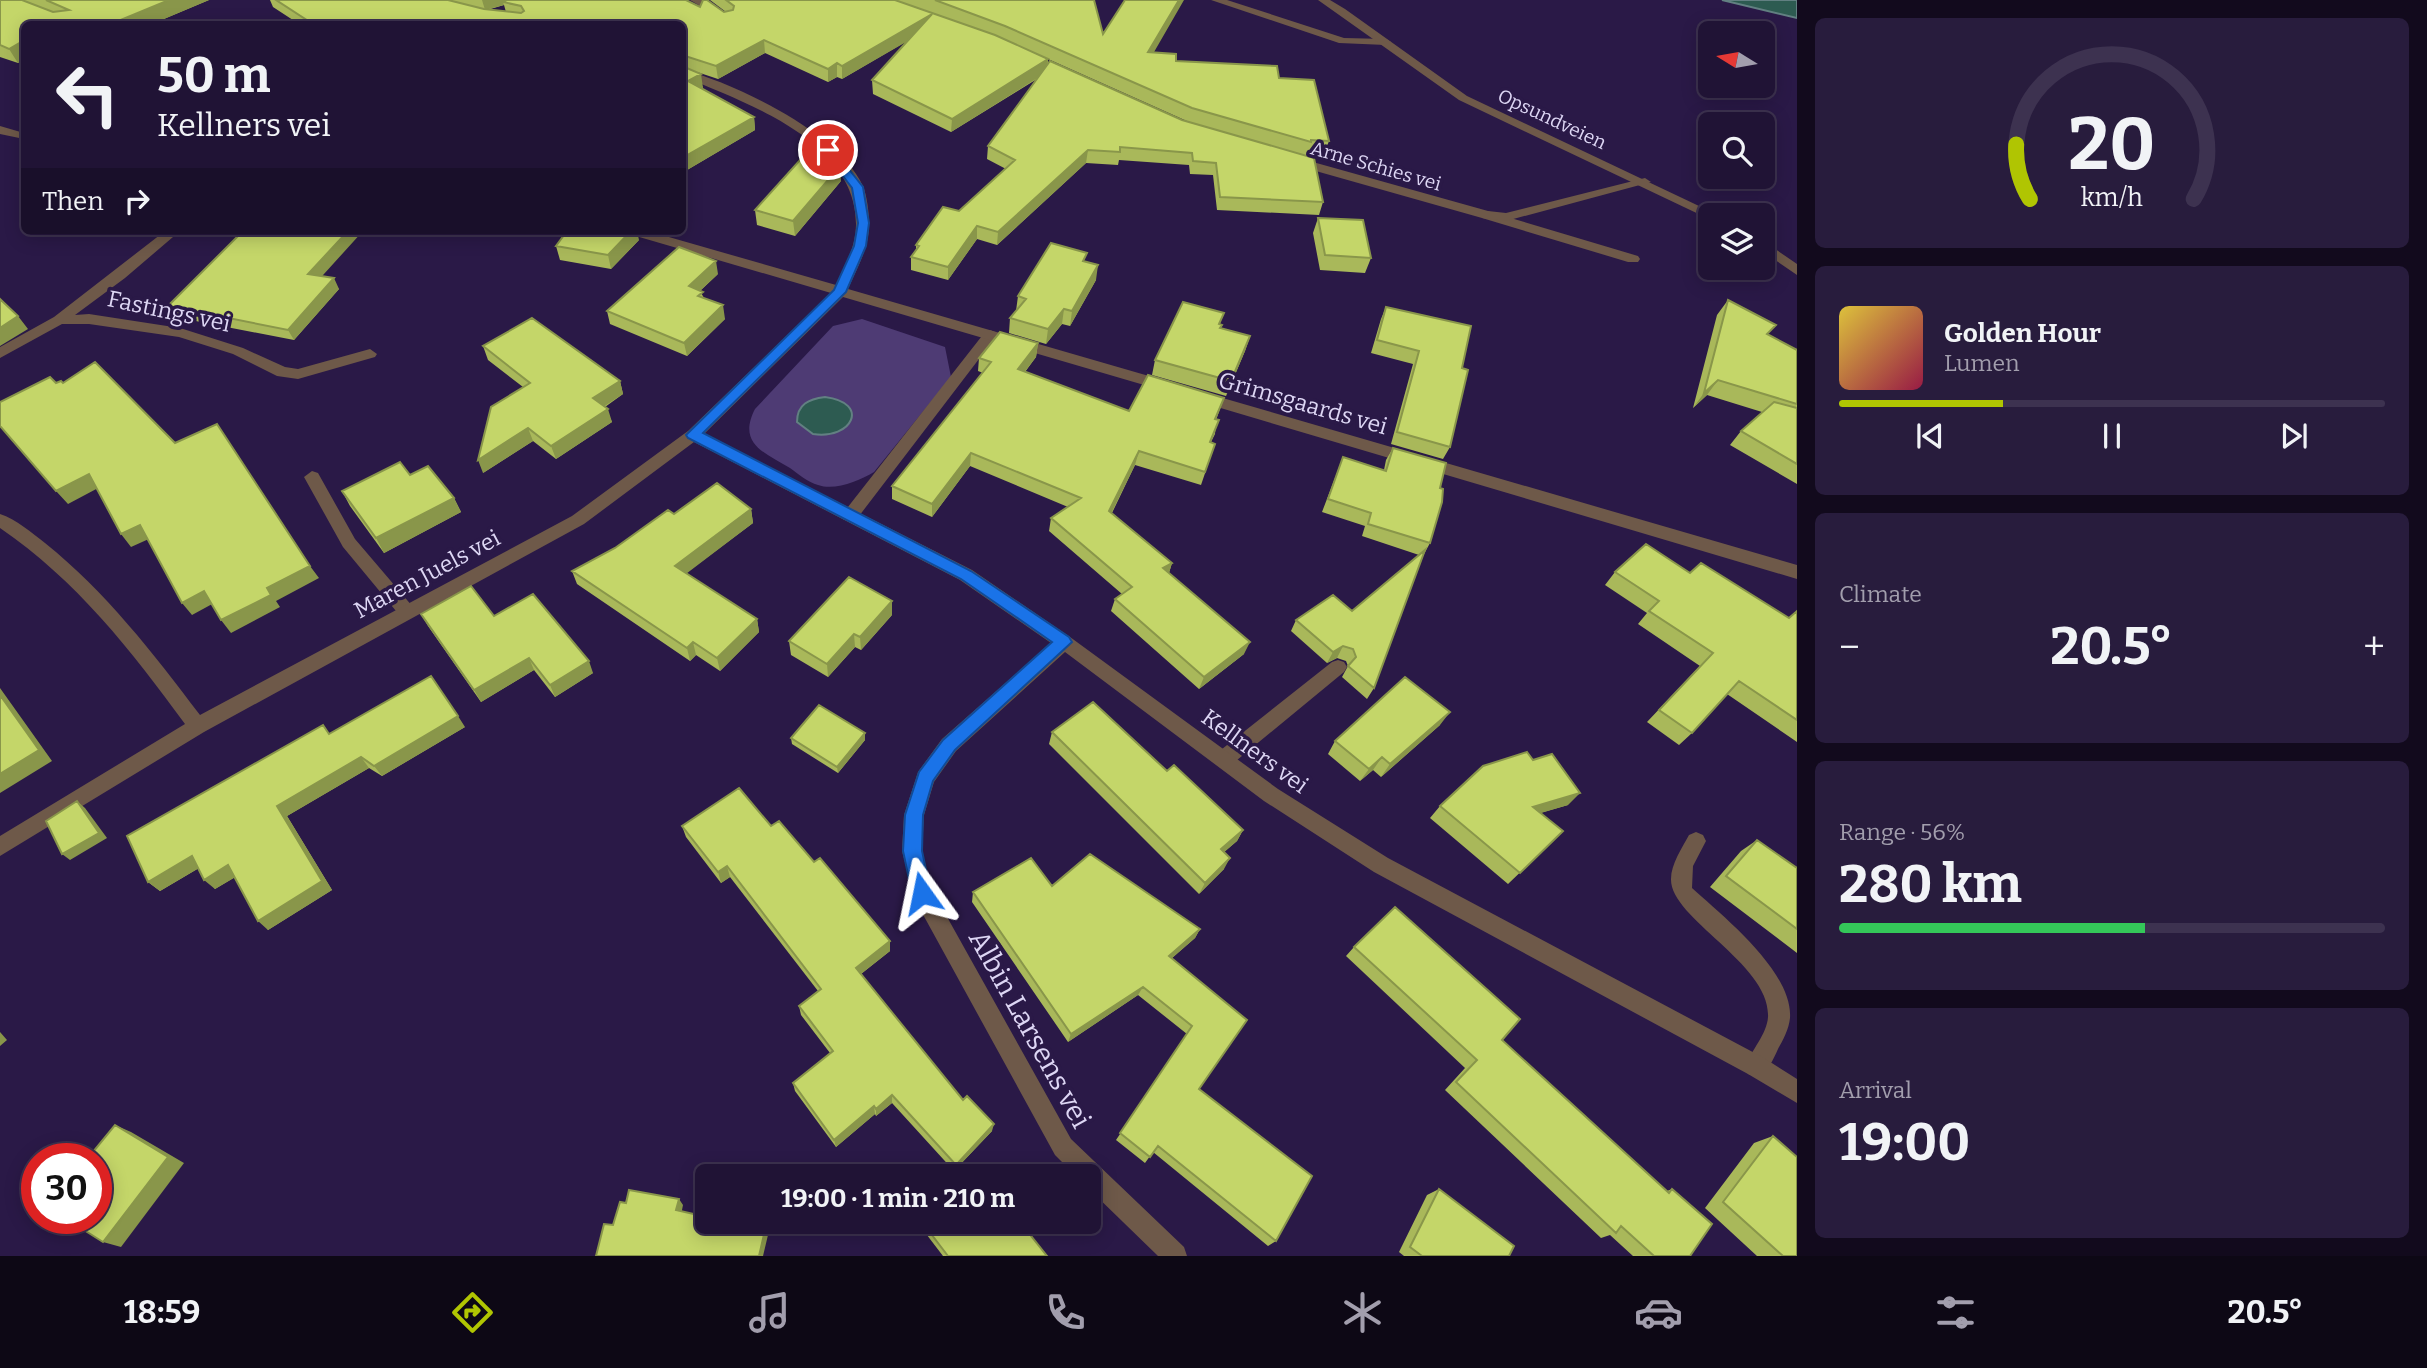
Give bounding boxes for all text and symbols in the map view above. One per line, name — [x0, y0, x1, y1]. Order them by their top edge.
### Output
north arrow — [1698, 21, 1774, 98]
map controls — [1698, 21, 1775, 280]
text: 50 m — [157, 46, 270, 105]
icon: left — [42, 49, 133, 140]
street label: Opsundveien — [1494, 84, 1610, 154]
text: 20 — [2068, 101, 2156, 188]
text: Kellners vei — [157, 106, 331, 144]
button: search — [1698, 112, 1775, 189]
pin — [798, 120, 858, 180]
icon: arrive — [809, 131, 847, 169]
street label: Arne Schies vei — [1308, 136, 1444, 196]
icon: right — [118, 182, 156, 220]
text: km/h — [2081, 183, 2143, 213]
text: Then — [42, 186, 104, 217]
button: layers — [1698, 203, 1775, 280]
street label: Fastings vei — [105, 284, 233, 338]
text: Golden Hour — [1944, 318, 2101, 349]
text: Lumen — [1944, 349, 2020, 377]
street label: Grimsgaards vei — [1215, 366, 1391, 441]
icon: previous — [1911, 417, 1949, 455]
icon: pause — [2093, 417, 2131, 455]
icon: next — [2275, 417, 2313, 455]
street label: Maren Juels vei — [349, 524, 505, 624]
text: Climate — [1839, 580, 1922, 608]
text: 20.5° — [2050, 615, 2173, 678]
text: − — [1839, 624, 1860, 670]
text: + — [2363, 624, 2385, 670]
street label: Kellners vei — [1196, 703, 1314, 799]
text: Range · 56% — [1839, 818, 1965, 846]
text: 280 km — [1839, 853, 2022, 916]
position arrow — [885, 856, 959, 930]
street label: Albin Larsens vei — [962, 924, 1098, 1134]
text: Arrival — [1839, 1076, 1912, 1104]
text: 19:00 — [1839, 1111, 1970, 1174]
speed limit sign: 30 — [21, 1143, 112, 1234]
text: 19:00 · 1 min · 210 m — [781, 1183, 1015, 1214]
icon: directions — [448, 1288, 497, 1337]
icon: music — [745, 1288, 794, 1337]
icon: phone — [1041, 1288, 1090, 1337]
icon: climate — [1338, 1288, 1387, 1337]
icon: car — [1634, 1288, 1683, 1337]
icon: filters — [1931, 1288, 1980, 1337]
text: 18:59 — [124, 1293, 200, 1331]
text: 20.5° — [2228, 1293, 2303, 1331]

